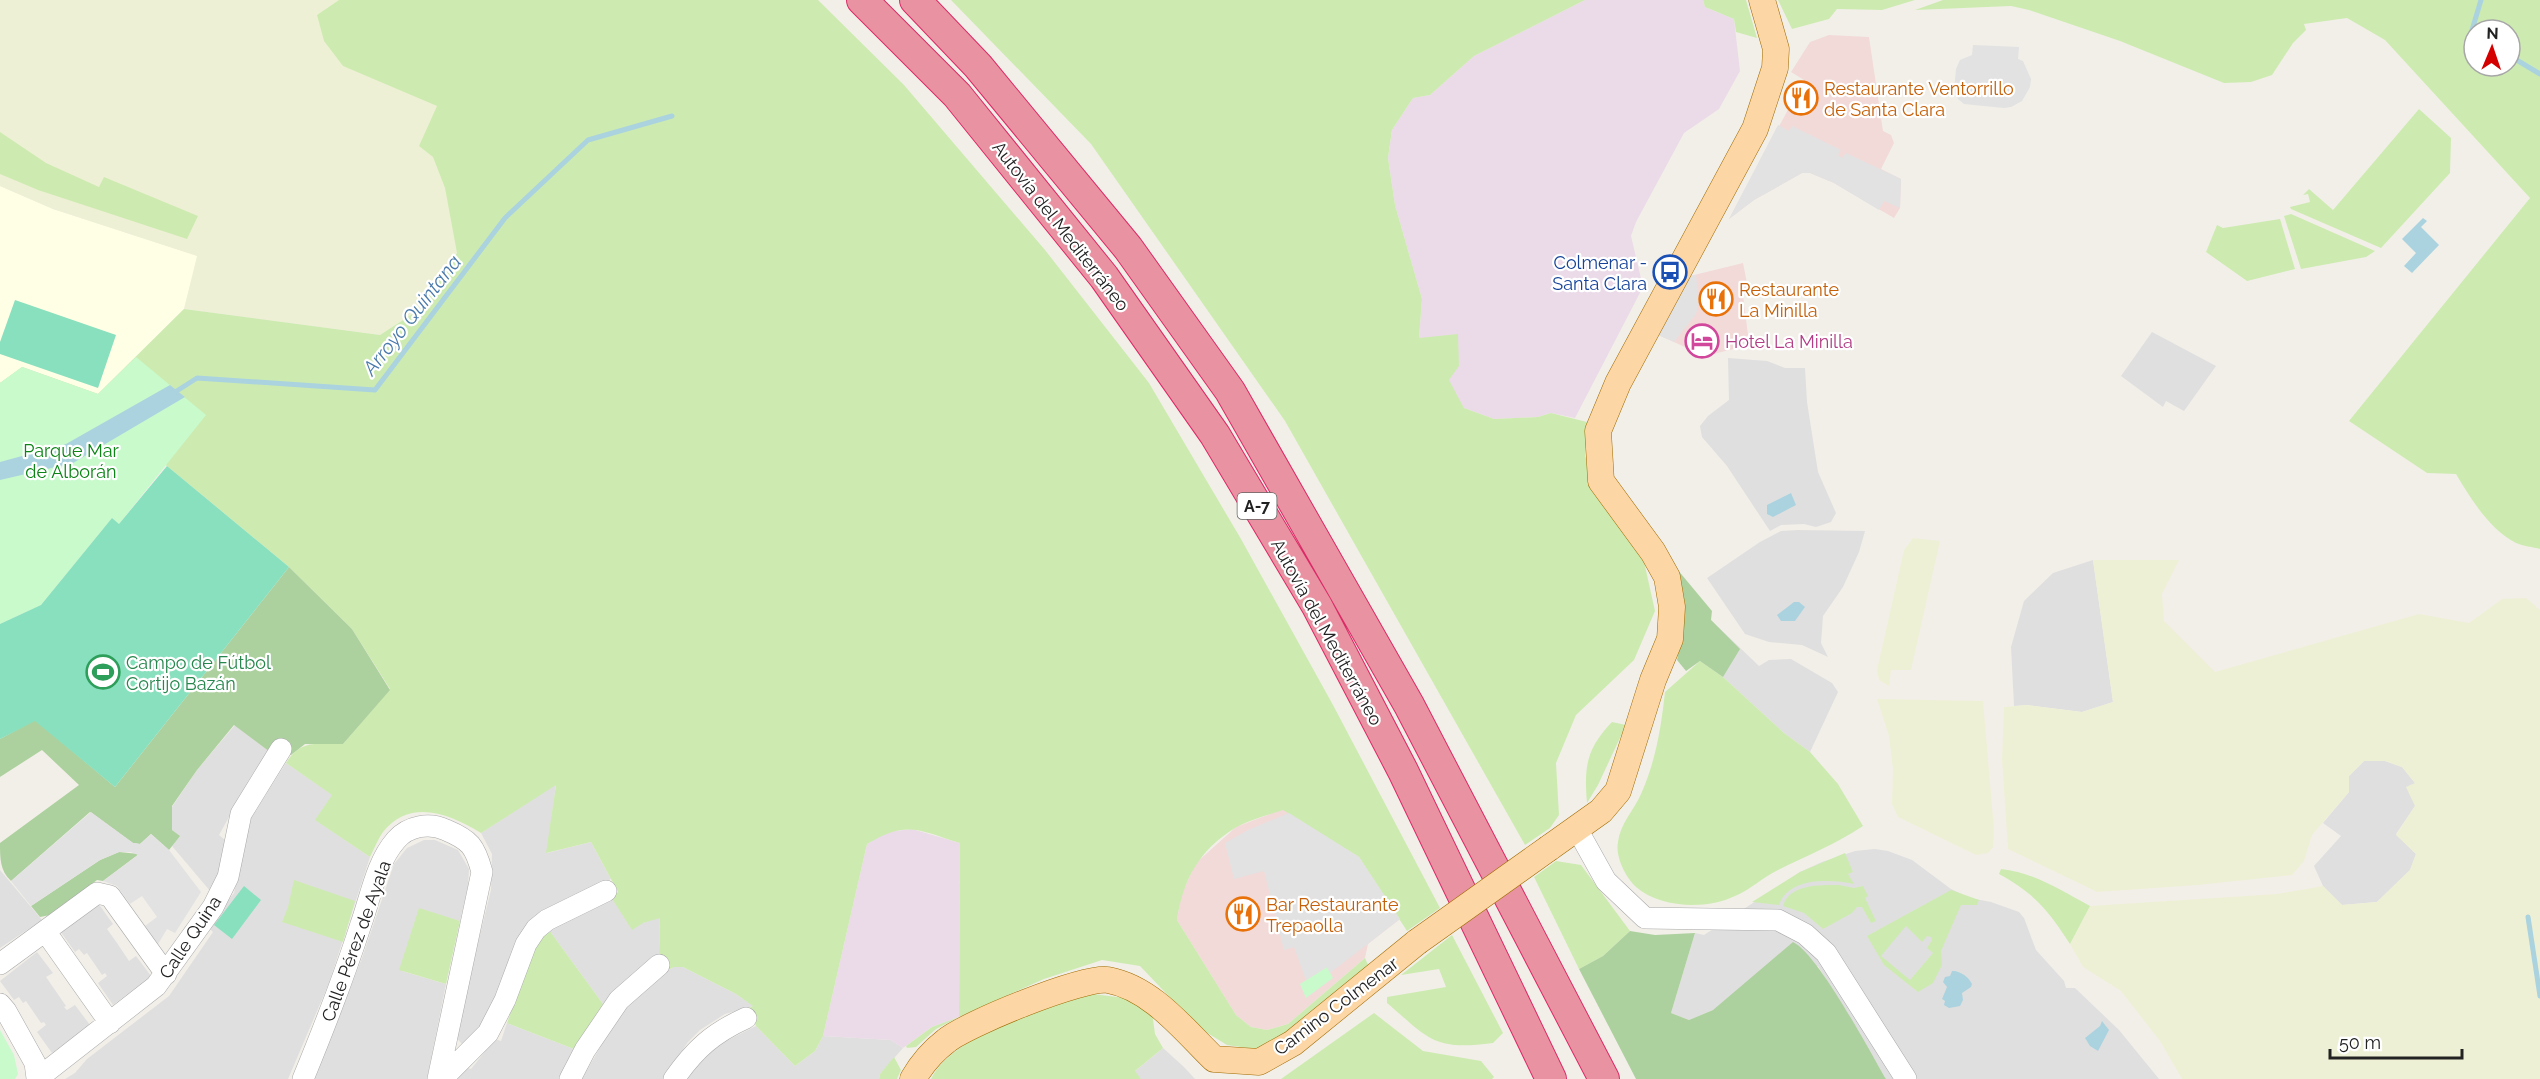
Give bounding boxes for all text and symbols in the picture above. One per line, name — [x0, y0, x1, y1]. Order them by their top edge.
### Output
north arrow — [2462, 18, 2522, 78]
text: N — [2486, 24, 2499, 43]
place label: Restaurante Ventorrillo de Santa Clara — [1824, 78, 2014, 120]
restaurant icon: Restaurante Ventorrillo de Santa Clara — [1783, 80, 1819, 116]
street label: Autovía del Mediterráneo — [988, 137, 1134, 315]
water label: Arroyo Quintana — [357, 250, 466, 381]
place label: Colmenar - Santa Clara — [1552, 252, 1647, 294]
bus stop icon: Colmenar - Santa Clara — [1652, 254, 1688, 290]
place label: Restaurante La Minilla — [1739, 279, 1840, 321]
restaurant icon: Restaurante La Minilla — [1698, 281, 1734, 317]
hotel icon: Hotel La Minilla — [1684, 323, 1720, 359]
place label: Hotel La Minilla — [1725, 331, 1853, 352]
park label: Parque Mar de Alborán — [23, 440, 120, 482]
road number: A-7 — [1238, 493, 1276, 519]
street label: Autovía del Mediterráneo — [1267, 535, 1387, 729]
place label: Campo de Fútbol Cortijo Bazán — [126, 652, 271, 694]
sports icon: Campo de Fútbol Cortijo Bazán — [85, 654, 121, 690]
street label: Calle Pérez de Ayala — [317, 858, 395, 1024]
street label: Calle Quina — [155, 892, 225, 982]
place label: Bar Restaurante Trepaolla — [1266, 894, 1399, 936]
restaurant icon: Bar Restaurante Trepaolla — [1225, 896, 1261, 932]
street label: Camino Colmenar — [1270, 952, 1403, 1060]
scale bar — [2330, 1022, 2462, 1060]
text: 50 m — [2339, 1032, 2381, 1053]

